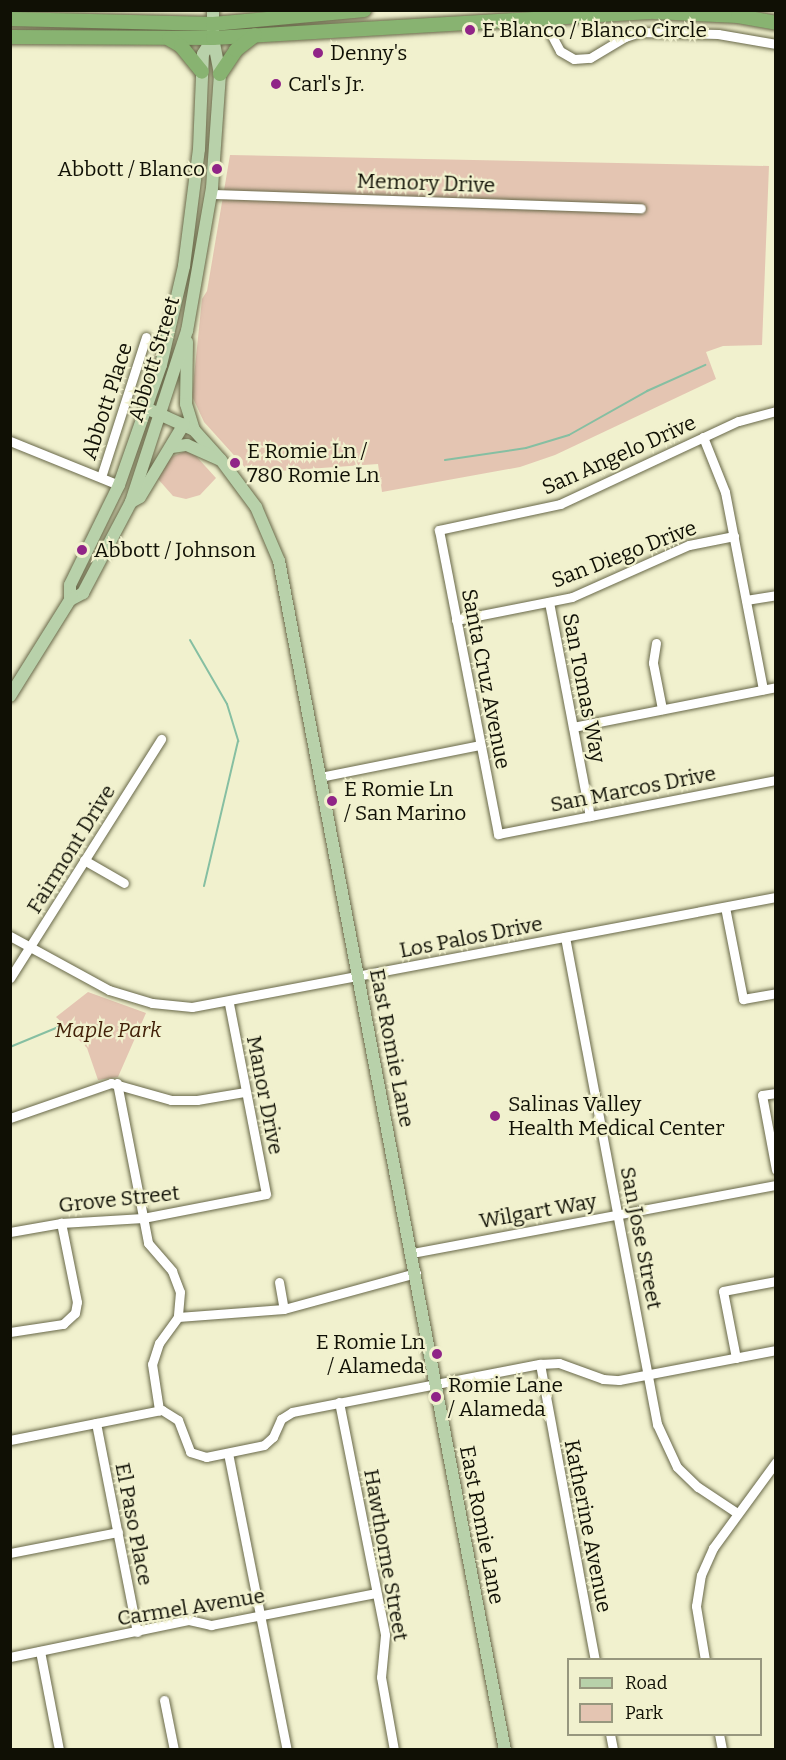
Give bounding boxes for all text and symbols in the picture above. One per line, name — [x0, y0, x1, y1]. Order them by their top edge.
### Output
place label: E Blanco / Blanco Circle — [482, 17, 707, 43]
marker: E Blanco / Blanco Circle — [463, 23, 477, 37]
place label: Denny's — [330, 40, 407, 66]
marker: Denny's — [311, 46, 325, 60]
place label: Carl's Jr. — [288, 71, 364, 97]
marker: Carl's Jr. — [269, 77, 283, 91]
place label: Abbott / Blanco — [58, 156, 205, 182]
marker: Abbott / Blanco — [210, 162, 224, 176]
street label: Memory Drive — [356, 168, 496, 198]
street label: Abbott Street — [123, 293, 185, 425]
street label: Abbott Place — [76, 339, 138, 463]
street label: San Angelo Drive — [538, 410, 700, 500]
place label: E Romie Ln / 780 Romie Ln — [247, 438, 379, 488]
marker: E Romie Ln / 780 Romie Ln — [228, 456, 242, 470]
street label: San Diego Drive — [548, 515, 700, 593]
place label: Abbott / Johnson — [94, 537, 256, 563]
marker: Abbott / Johnson — [75, 543, 89, 557]
street label: Santa Cruz Avenue — [456, 587, 516, 771]
street label: San Tomas Way — [557, 611, 611, 765]
street label: San Marcos Drive — [548, 761, 718, 817]
place label: E Romie Ln / San Marino — [344, 776, 466, 826]
street label: Fairmont Drive — [21, 780, 121, 918]
marker: E Romie Ln / San Marino — [325, 794, 339, 808]
street label: Los Palos Drive — [397, 911, 545, 963]
street label: East Romie Lane — [364, 967, 420, 1129]
park label: Maple Park — [55, 1017, 161, 1043]
street label: Manor Drive — [241, 1033, 289, 1157]
place label: Salinas Valley Health Medical Center — [508, 1091, 725, 1141]
marker: Salinas Valley Health Medical Center — [486, 1107, 504, 1125]
street label: San Jose Street — [615, 1165, 667, 1311]
street label: Grove Street — [57, 1180, 181, 1218]
street label: Wilgart Way — [477, 1188, 599, 1234]
place label: E Romie Ln / Alameda — [316, 1329, 425, 1379]
marker: E Romie Ln / Alameda — [430, 1347, 444, 1361]
place label: Romie Lane / Alameda — [448, 1372, 563, 1422]
marker: Romie Lane / Alameda — [429, 1390, 443, 1404]
street label: Katherine Avenue — [559, 1437, 617, 1615]
street label: East Romie Lane — [454, 1444, 510, 1606]
street label: El Paso Place — [110, 1461, 158, 1587]
street label: Hawthorne Street — [358, 1467, 414, 1643]
street label: Carmel Avenue — [115, 1583, 267, 1631]
legend — [567, 1658, 762, 1736]
text: Road — [625, 1672, 667, 1694]
text: Park — [625, 1702, 663, 1724]

